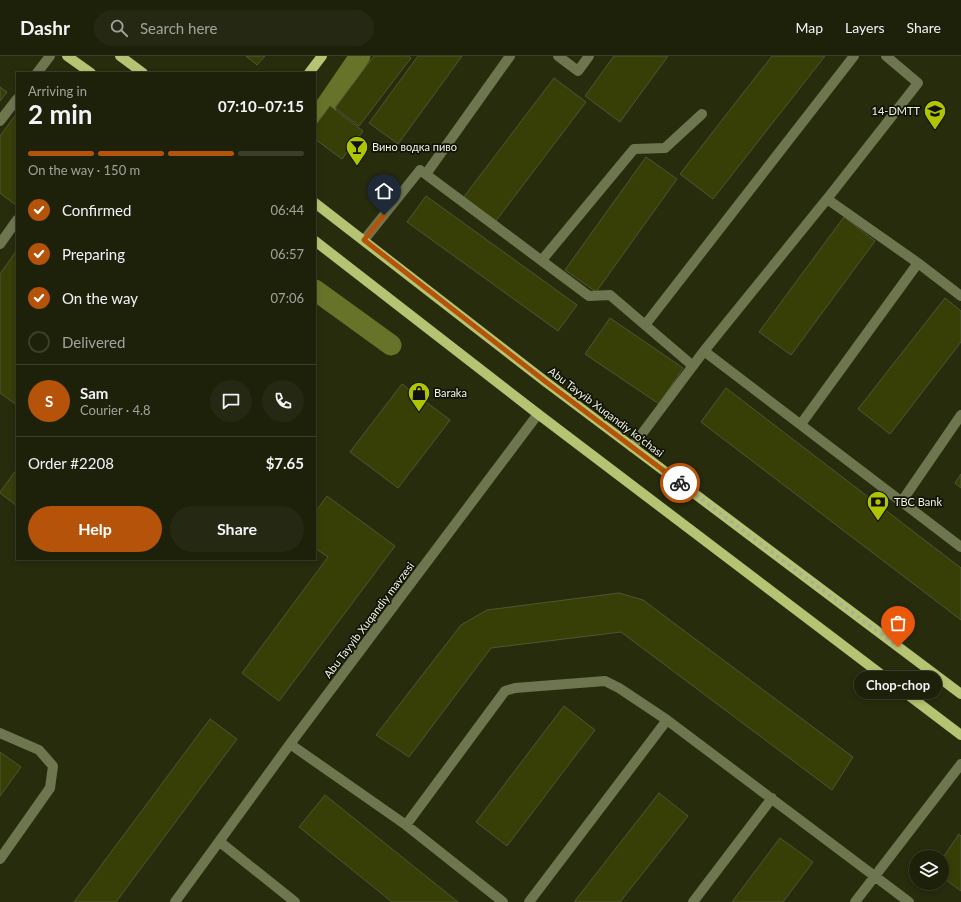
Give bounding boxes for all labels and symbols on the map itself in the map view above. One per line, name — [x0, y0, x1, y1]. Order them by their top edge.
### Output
school or university icon: 14-DMTT — [922, 98, 948, 131]
place label: 14-DMTT — [872, 104, 920, 117]
bar icon: Вино водка пиво — [344, 134, 370, 167]
place label: Вино водка пиво — [372, 140, 457, 153]
pin — [367, 174, 401, 215]
street label: Abu Tayyib Xuqandiy ko'chasi — [546, 364, 667, 459]
shop icon: Baraka — [406, 380, 432, 413]
place label: Baraka — [434, 386, 467, 399]
courier — [660, 463, 700, 503]
bank icon: TBC Bank — [865, 489, 891, 522]
place label: TBC Bank — [894, 495, 942, 508]
street label: Abu Tayyib Xuqandiy mavzesi — [321, 559, 417, 680]
pin — [881, 606, 915, 647]
callout: Chop-chop — [854, 671, 942, 699]

